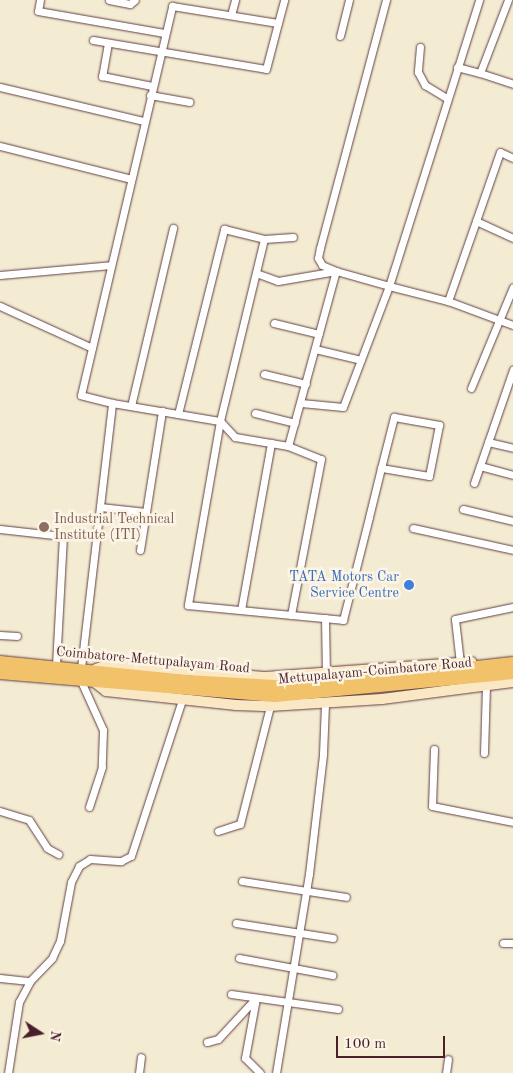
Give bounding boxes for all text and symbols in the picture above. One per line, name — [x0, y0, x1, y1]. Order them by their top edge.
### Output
place label: Industrial Technical Institute (ITI) — [54, 511, 174, 544]
marker: Industrial Technical Institute (ITI) — [38, 521, 50, 533]
place label: TATA Motors Car Service Centre — [289, 569, 399, 602]
marker: TATA Motors Car Service Centre — [403, 579, 415, 591]
street label: Coimbatore-Mettupalayam Road — [55, 643, 251, 677]
street label: Mettupalayam-Coimbatore Road — [277, 654, 473, 688]
north arrow — [15, 1008, 65, 1058]
scale bar — [338, 1026, 447, 1058]
text: N — [47, 1029, 63, 1042]
text: 100 m — [344, 1037, 386, 1052]

